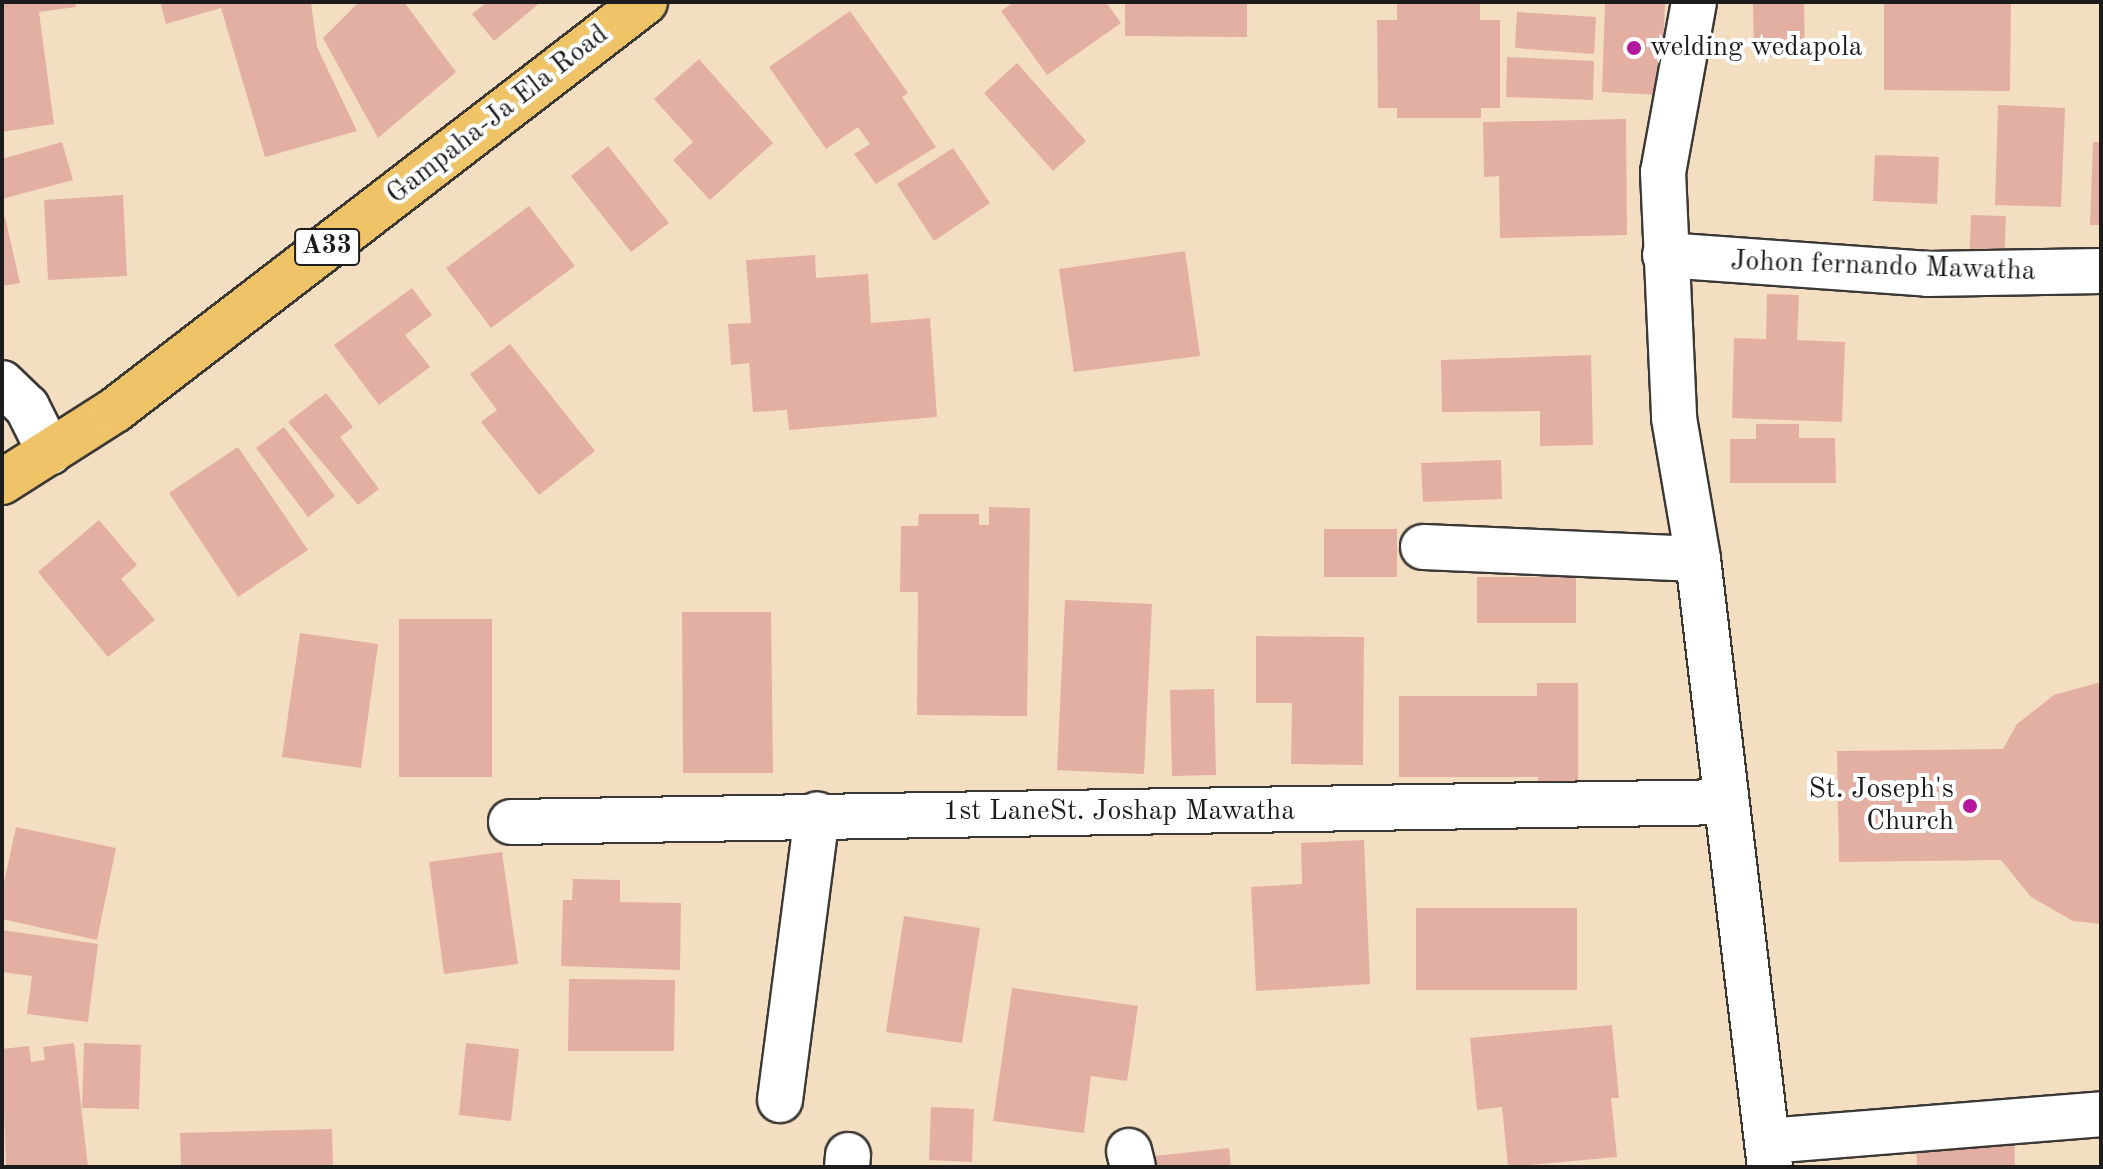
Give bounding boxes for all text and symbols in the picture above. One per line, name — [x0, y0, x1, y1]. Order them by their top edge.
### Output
street label: Gampaha-Ja Ela Road — [381, 18, 615, 212]
place label: welding wedapola — [1650, 31, 1863, 65]
marker: welding wedapola — [1625, 39, 1643, 57]
road number: A33 — [293, 225, 361, 269]
street label: Johon fernando Mawatha — [1730, 245, 2036, 289]
place label: St. Joseph's Church — [1809, 773, 1954, 839]
street label: 1st LaneSt. Joshap Mawatha — [943, 795, 1295, 829]
marker: St. Joseph's Church — [1961, 797, 1979, 815]

